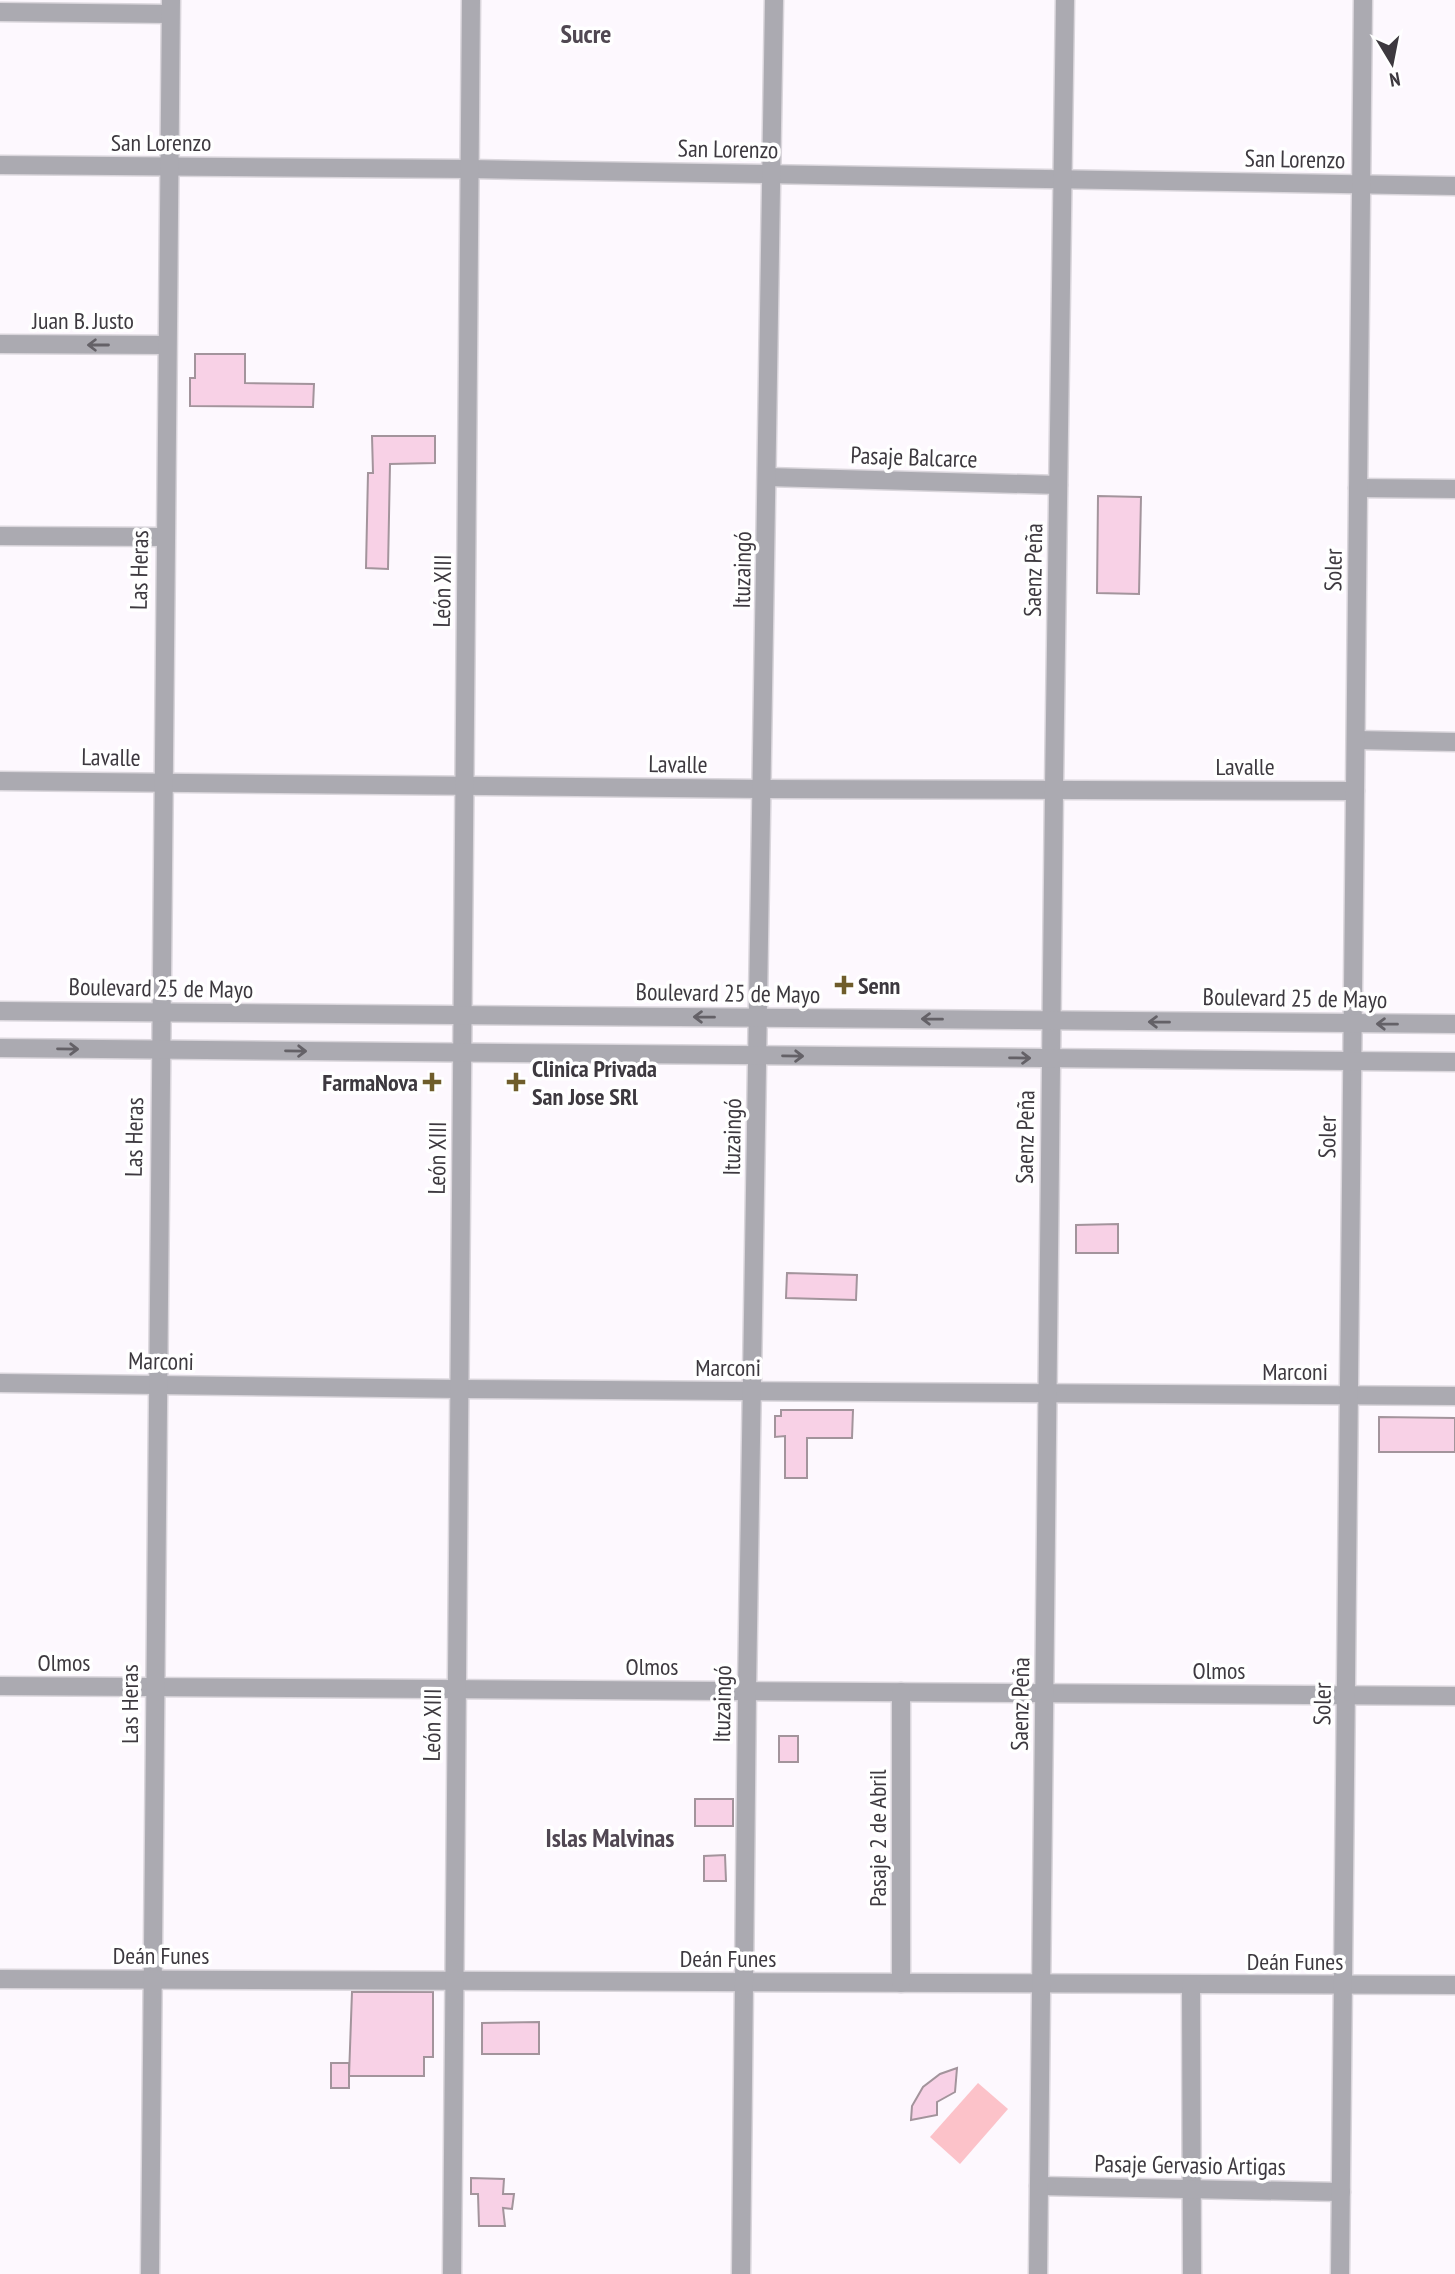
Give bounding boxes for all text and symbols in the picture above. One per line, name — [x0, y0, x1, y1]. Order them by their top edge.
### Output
district label: Sucre — [561, 17, 611, 50]
north arrow — [1357, 28, 1427, 98]
text: N — [1388, 67, 1402, 92]
street label: San Lorenzo — [111, 127, 211, 158]
street label: San Lorenzo — [677, 133, 779, 165]
street label: San Lorenzo — [1244, 143, 1346, 175]
street label: Juan B. Justo — [31, 305, 134, 336]
one-way arrow — [86, 338, 109, 351]
street label: Pasaje Balcarce — [850, 439, 978, 475]
street label: Saenz Peña — [1017, 523, 1049, 617]
street label: Las Heras — [123, 530, 155, 610]
street label: Ituzaingó — [726, 531, 758, 609]
street label: Soler — [1317, 548, 1349, 592]
street label: León XIII — [426, 554, 458, 628]
street label: Lavalle — [81, 741, 141, 773]
street label: Lavalle — [648, 748, 708, 780]
street label: Lavalle — [1215, 751, 1275, 782]
place label: Senn — [858, 970, 900, 1001]
street label: Boulevard 25 de Mayo — [68, 971, 254, 1005]
street label: Boulevard 25 de Mayo — [635, 976, 821, 1010]
marker: Senn — [836, 977, 852, 993]
street label: Boulevard 25 de Mayo — [1202, 981, 1388, 1015]
one-way arrow — [693, 1011, 716, 1024]
one-way arrow — [921, 1013, 944, 1026]
one-way arrow — [1148, 1015, 1171, 1028]
one-way arrow — [1376, 1017, 1399, 1031]
one-way arrow — [56, 1042, 79, 1056]
one-way arrow — [284, 1044, 307, 1058]
one-way arrow — [781, 1049, 804, 1063]
one-way arrow — [1008, 1051, 1031, 1065]
place label: Clinica Privada San Jose SRl — [532, 1053, 657, 1112]
place label: FarmaNova — [322, 1067, 418, 1098]
marker: Clinica Privada San Jose SRl — [506, 1072, 526, 1092]
marker: FarmaNova — [424, 1074, 440, 1090]
street label: Saenz Peña — [1009, 1090, 1041, 1184]
street label: Las Heras — [118, 1097, 150, 1177]
street label: Ituzaingó — [716, 1098, 748, 1176]
street label: Soler — [1311, 1115, 1343, 1159]
street label: León XIII — [421, 1121, 453, 1195]
street label: Marconi — [128, 1345, 194, 1377]
street label: Marconi — [695, 1352, 761, 1383]
street label: Marconi — [1262, 1356, 1328, 1387]
street label: Olmos — [38, 1647, 90, 1678]
street label: Olmos — [626, 1651, 678, 1682]
street label: Olmos — [1193, 1655, 1245, 1686]
street label: Saenz Peña — [1004, 1657, 1036, 1751]
street label: Las Heras — [114, 1664, 145, 1744]
street label: Ituzaingó — [706, 1665, 738, 1743]
street label: Soler — [1306, 1682, 1338, 1726]
street label: León XIII — [416, 1688, 448, 1762]
street label: Pasaje 2 de Abril — [862, 1769, 893, 1907]
district label: Islas Malvinas — [546, 1821, 674, 1854]
street label: Deán Funes — [113, 1940, 209, 1971]
street label: Deán Funes — [680, 1943, 776, 1974]
street label: Deán Funes — [1247, 1946, 1343, 1977]
street label: Pasaje Gervasio Artigas — [1094, 2148, 1286, 2182]

